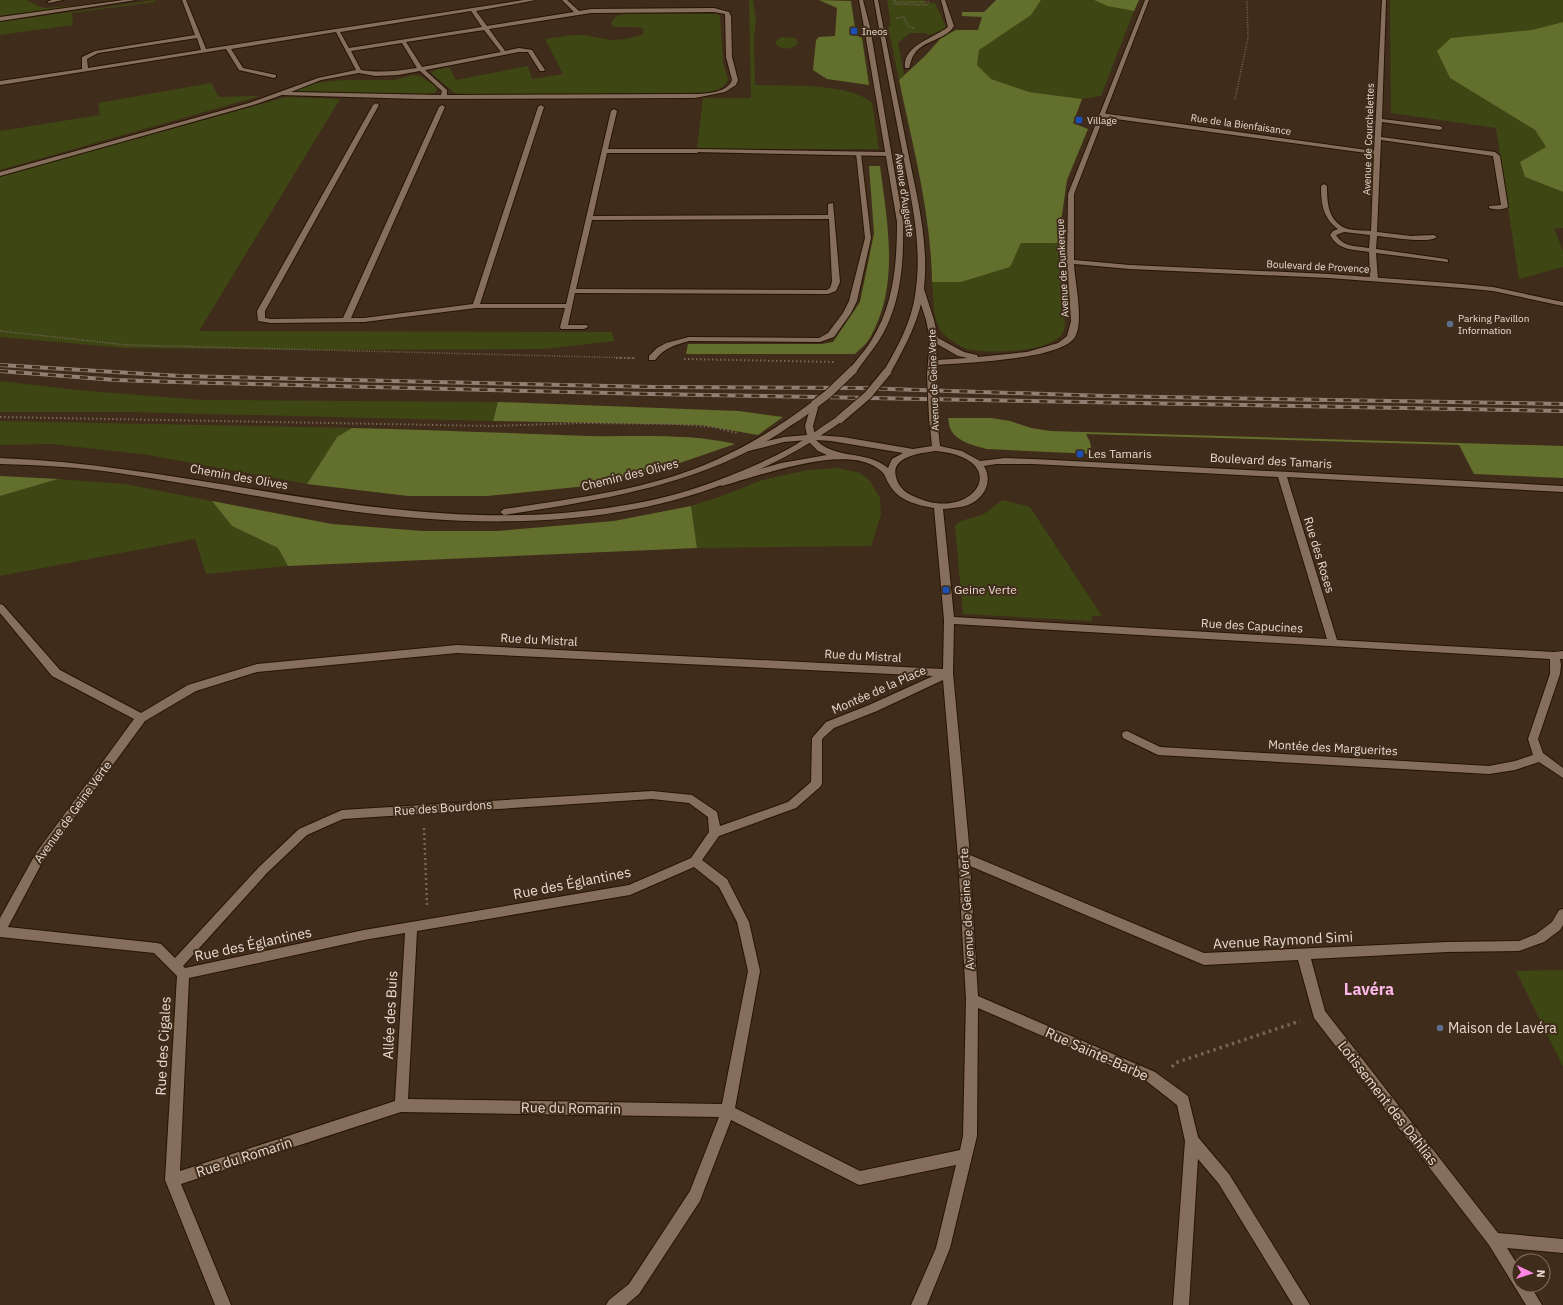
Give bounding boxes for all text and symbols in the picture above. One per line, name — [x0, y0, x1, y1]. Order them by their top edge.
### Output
place label: Ineos — [862, 25, 888, 38]
marker: Ineos — [849, 26, 859, 36]
street label: Avenue de Courchelettes — [1360, 83, 1377, 195]
street label: Rue de la Bienfaisance — [1190, 111, 1293, 138]
place label: Village — [1087, 114, 1118, 127]
marker: Village — [1074, 115, 1084, 125]
street label: Avenue d'Auguette — [892, 152, 917, 238]
street label: Avenue de Dunkerque — [1053, 218, 1072, 318]
street label: Boulevard de Provence — [1266, 257, 1370, 276]
place label: Parking Pavillon Information — [1458, 312, 1529, 337]
marker: Parking Pavillon Information — [1445, 319, 1455, 329]
street label: Avenue de Geine Verte — [925, 328, 942, 431]
place label: Les Tamaris — [1088, 446, 1152, 461]
marker: Les Tamaris — [1075, 449, 1085, 459]
street label: Boulevard des Tamaris — [1210, 450, 1333, 471]
street label: Chemin des Olives — [580, 455, 680, 494]
street label: Chemin des Olives — [189, 461, 289, 493]
street label: Rue des Roses — [1301, 515, 1338, 595]
place label: Geine Verte — [954, 582, 1017, 597]
marker: Geine Verte — [941, 585, 951, 595]
street label: Rue des Capucines — [1201, 615, 1304, 636]
street label: Rue du Mistral — [500, 630, 578, 649]
street label: Rue du Mistral — [824, 646, 902, 665]
street label: Montée de la Place — [829, 662, 929, 717]
street label: Montée des Marguerites — [1268, 737, 1398, 758]
street label: Avenue de Geine Verte — [31, 758, 115, 866]
street label: Rue des Bourdons — [393, 797, 493, 818]
street label: Avenue de Geine Verte — [956, 847, 977, 970]
street label: Rue des Églantines — [511, 862, 633, 903]
street label: Rue des Églantines — [193, 922, 313, 965]
street label: Avenue Raymond Simi — [1213, 927, 1353, 953]
street label: Allée des Buis — [379, 970, 401, 1060]
district label: Lavéra — [1344, 979, 1394, 999]
street label: Rue des Cigales — [151, 996, 175, 1096]
place label: Maison de Lavéra — [1448, 1019, 1557, 1037]
street label: Rue Sainte-Barbe — [1043, 1023, 1152, 1085]
marker: Maison de Lavéra — [1435, 1023, 1445, 1033]
street label: Lotissement des Dahlias — [1334, 1037, 1442, 1169]
street label: Rue du Romarin — [521, 1098, 621, 1118]
street label: Rue du Romarin — [194, 1133, 294, 1181]
north arrow — [1511, 1253, 1551, 1293]
text: N — [1534, 1269, 1548, 1278]

